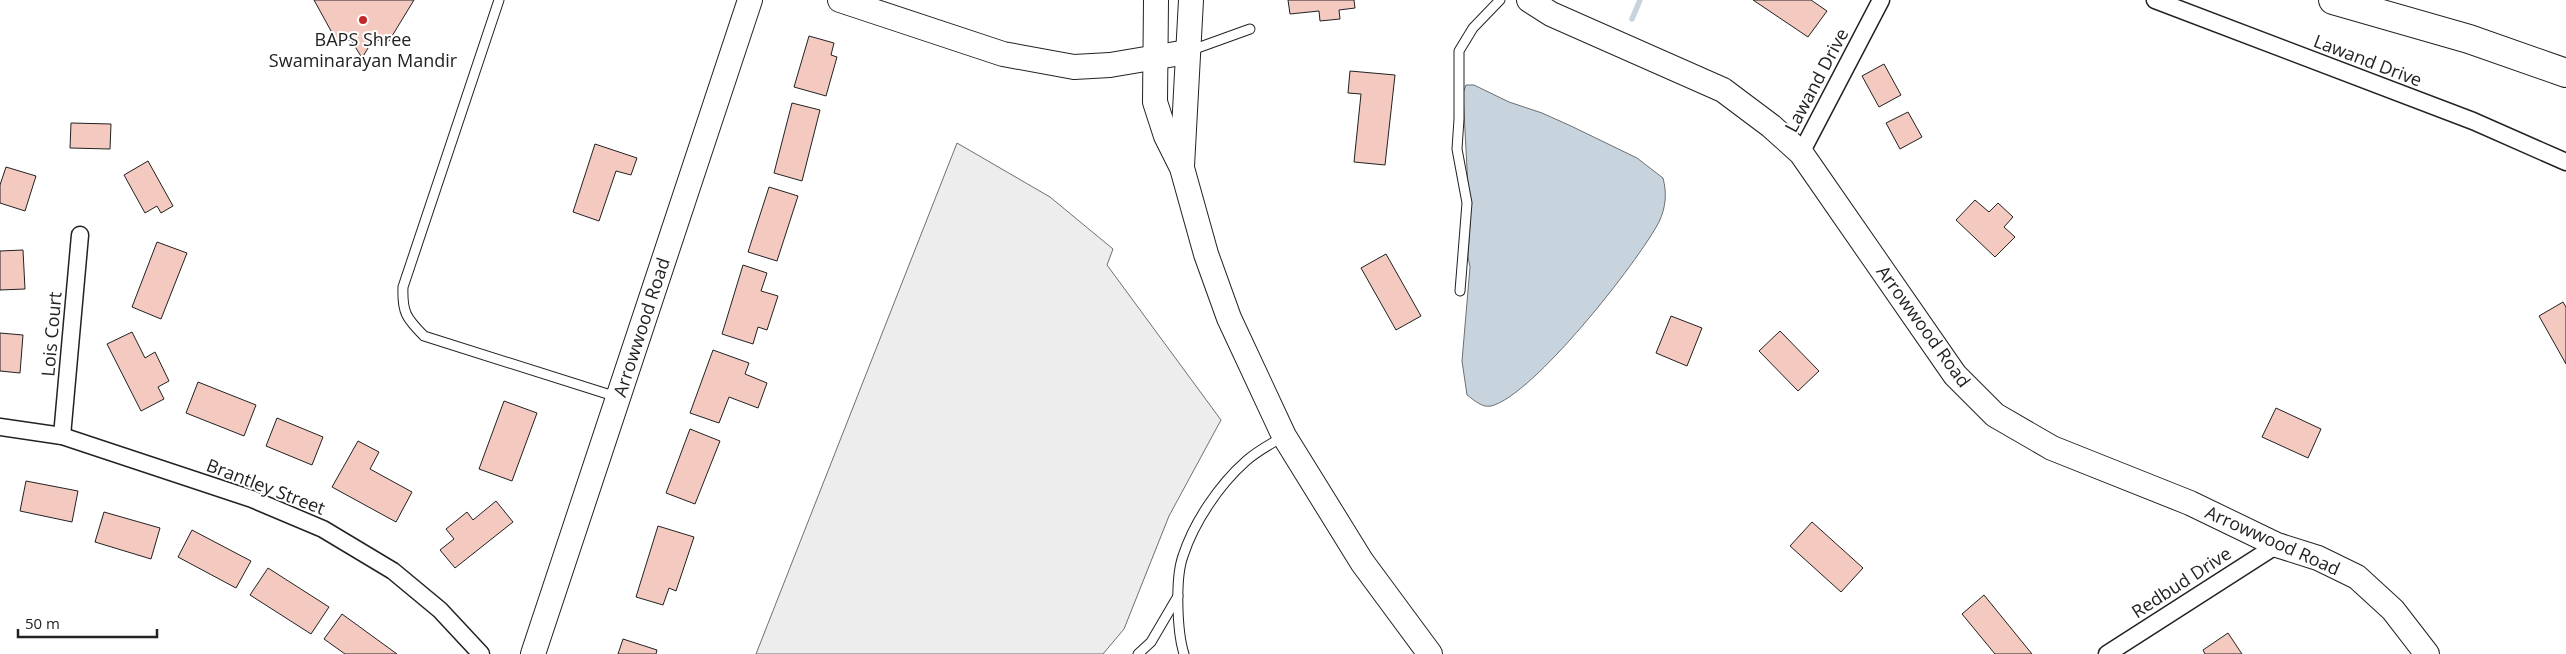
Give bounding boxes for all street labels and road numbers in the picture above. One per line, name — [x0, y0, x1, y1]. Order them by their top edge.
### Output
street label: Lawand Drive — [1779, 24, 1853, 136]
street label: Lawand Drive — [2310, 28, 2426, 92]
street label: Arrowwood Road — [607, 254, 675, 400]
street label: Arrowwood Road — [1872, 260, 1976, 392]
street label: Lois Court — [35, 291, 67, 377]
street label: Brantley Street — [203, 452, 329, 520]
street label: Arrowwood Road — [2202, 500, 2344, 580]
street label: Redbud Drive — [2127, 541, 2235, 623]

